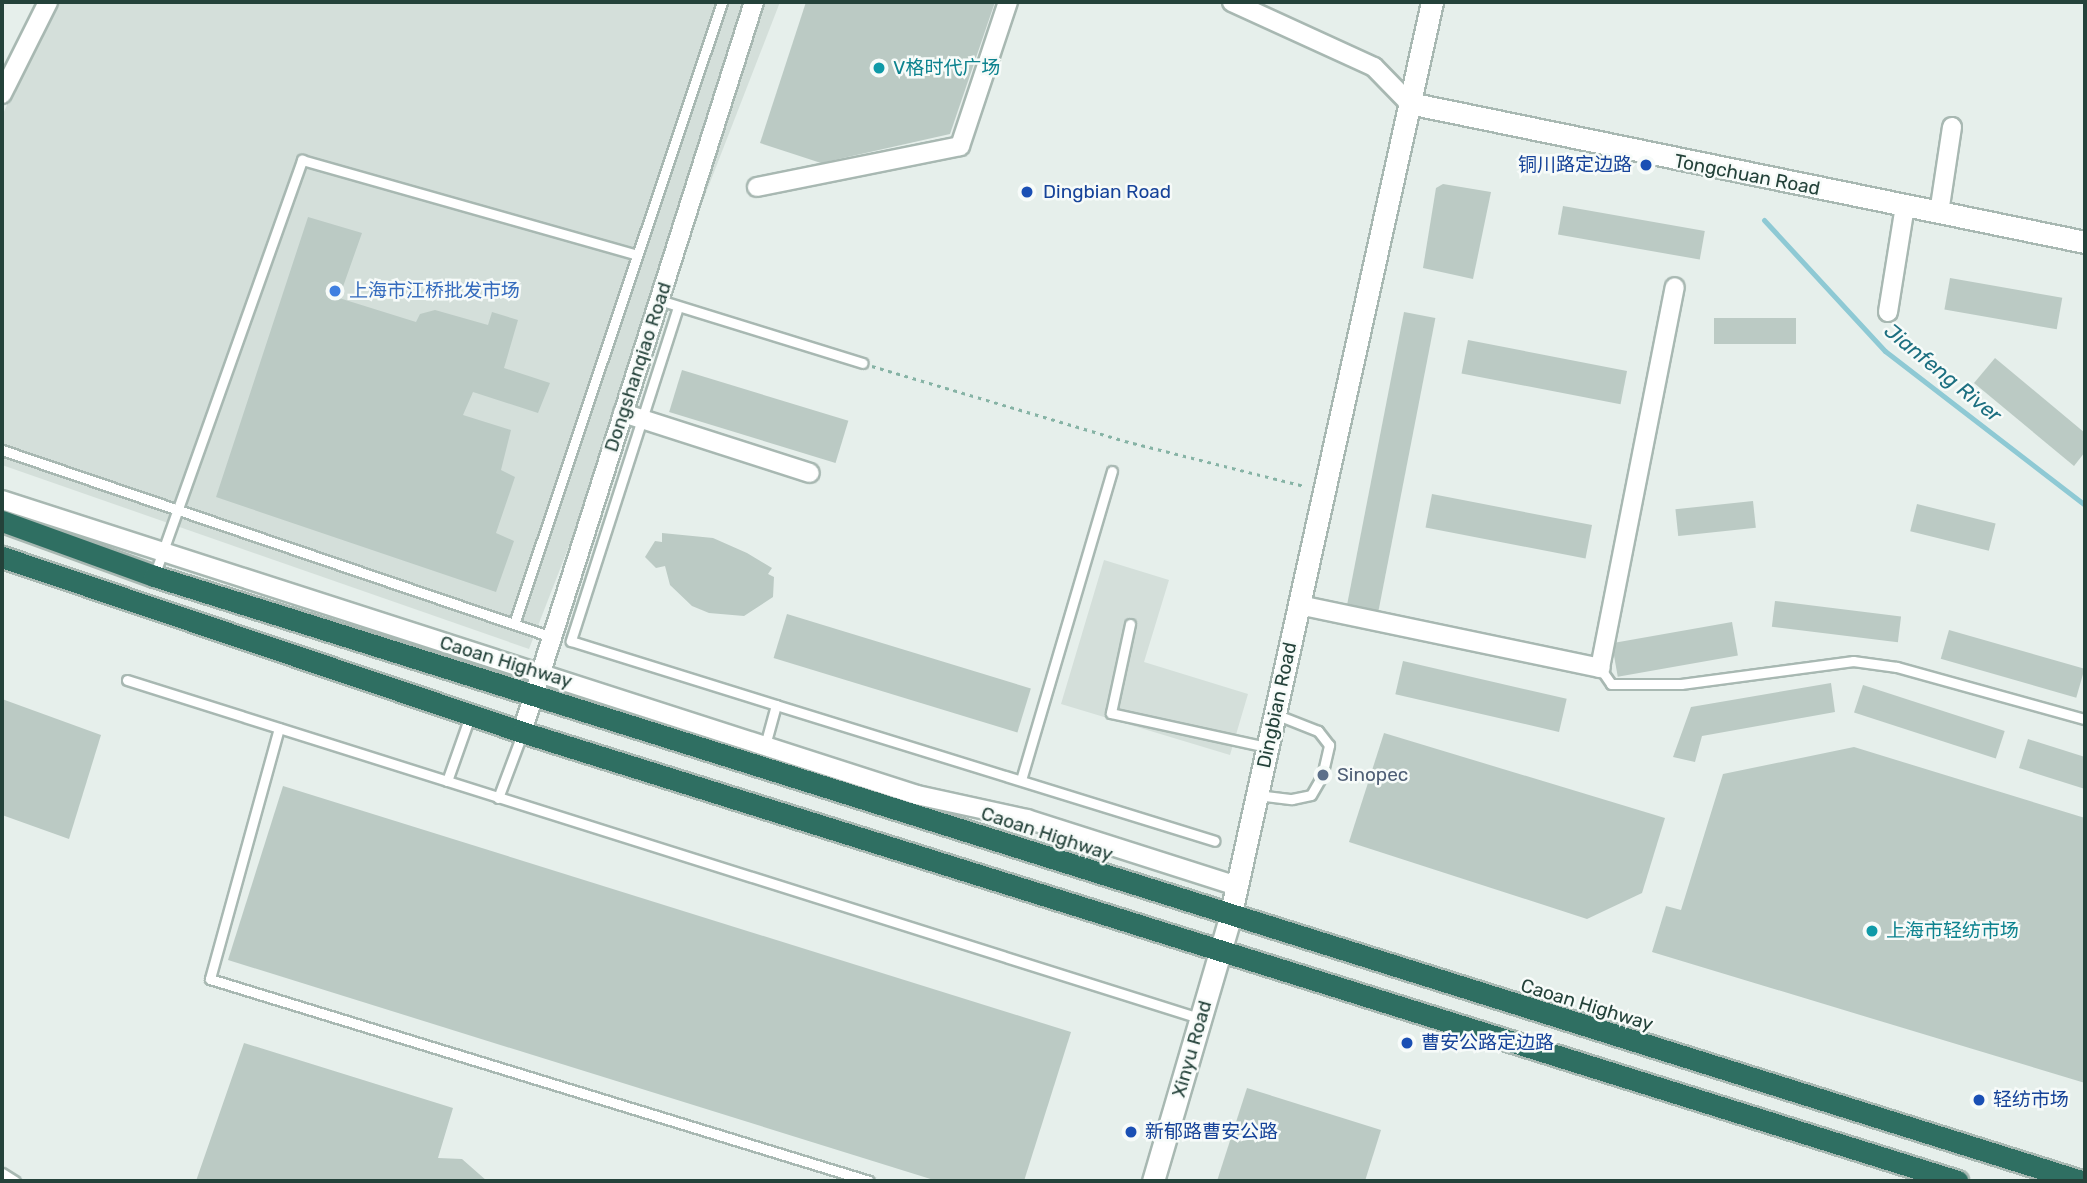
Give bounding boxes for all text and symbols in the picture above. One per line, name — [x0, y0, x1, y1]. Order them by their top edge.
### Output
place label: V格时代广场 — [893, 57, 1000, 79]
marker: V格时代广场 — [871, 60, 887, 76]
street label: Tongchuan Road — [1672, 150, 1822, 200]
place label: 铜川路定边路 — [1518, 154, 1632, 176]
marker: 铜川路定边路 — [1638, 157, 1654, 173]
place label: Dingbian Road — [1043, 181, 1171, 203]
marker: Dingbian Road — [1017, 182, 1037, 202]
street label: Dongshanqiao Road — [600, 279, 676, 455]
place label: 上海市江桥批发市场 — [349, 280, 520, 302]
marker: 上海市江桥批发市场 — [327, 283, 343, 299]
water label: Jianfeng River — [1879, 318, 2007, 428]
street label: Caoan Highway — [437, 631, 575, 693]
street label: Dingbian Road — [1253, 640, 1301, 770]
place label: Sinopec — [1337, 764, 1408, 786]
marker: Sinopec — [1315, 767, 1331, 783]
street label: Caoan Highway — [978, 802, 1116, 866]
place label: 上海市轻纺市场 — [1886, 920, 2019, 942]
marker: 上海市轻纺市场 — [1864, 923, 1880, 939]
street label: Caoan Highway — [1518, 974, 1656, 1036]
street label: Xinyu Road — [1167, 998, 1217, 1100]
place label: 曹安公路定边路 — [1421, 1032, 1554, 1054]
marker: 曹安公路定边路 — [1399, 1035, 1415, 1051]
place label: 轻纺市场 — [1993, 1089, 2069, 1111]
marker: 轻纺市场 — [1971, 1092, 1987, 1108]
place label: 新郁路曹安公路 — [1145, 1121, 1278, 1143]
marker: 新郁路曹安公路 — [1123, 1124, 1139, 1140]

